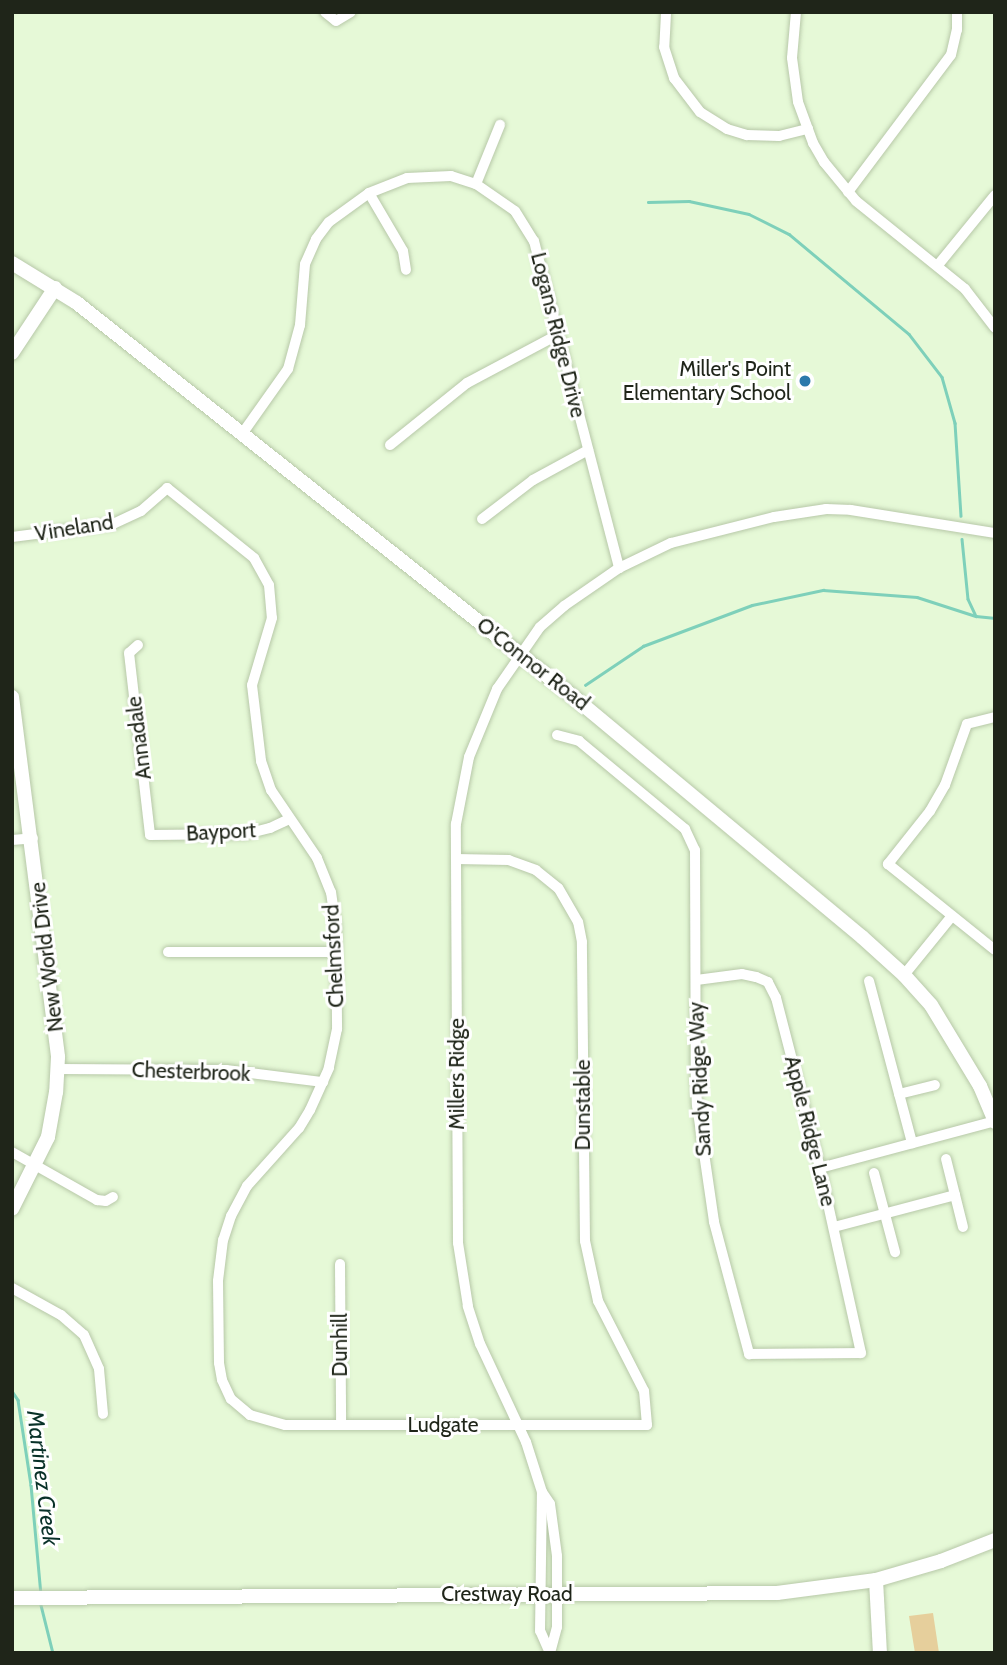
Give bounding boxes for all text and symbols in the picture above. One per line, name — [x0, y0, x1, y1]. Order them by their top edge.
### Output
street label: Logans Ridge Drive — [525, 250, 591, 420]
place label: Miller's Point Elementary School — [623, 356, 791, 406]
marker: Miller's Point Elementary School — [797, 373, 813, 389]
street label: Vineland — [33, 509, 115, 547]
street label: O'Connor Road — [472, 612, 594, 716]
street label: Annadale — [121, 695, 157, 781]
street label: Bayport — [186, 818, 256, 846]
street label: New World Drive — [25, 881, 69, 1033]
street label: Chelmsford — [319, 904, 349, 1008]
street label: Sandy Ridge Way — [683, 1001, 717, 1157]
street label: Millers Ridge — [444, 1018, 470, 1130]
street label: Apple Ridge Lane — [779, 1053, 841, 1209]
street label: Chesterbrook — [131, 1057, 251, 1087]
street label: Dunstable — [570, 1060, 596, 1150]
street label: Dunhill — [327, 1313, 353, 1377]
water label: Martinez Creek — [21, 1409, 65, 1547]
street label: Ludgate — [407, 1412, 479, 1438]
street label: Crestway Road — [441, 1581, 573, 1607]

